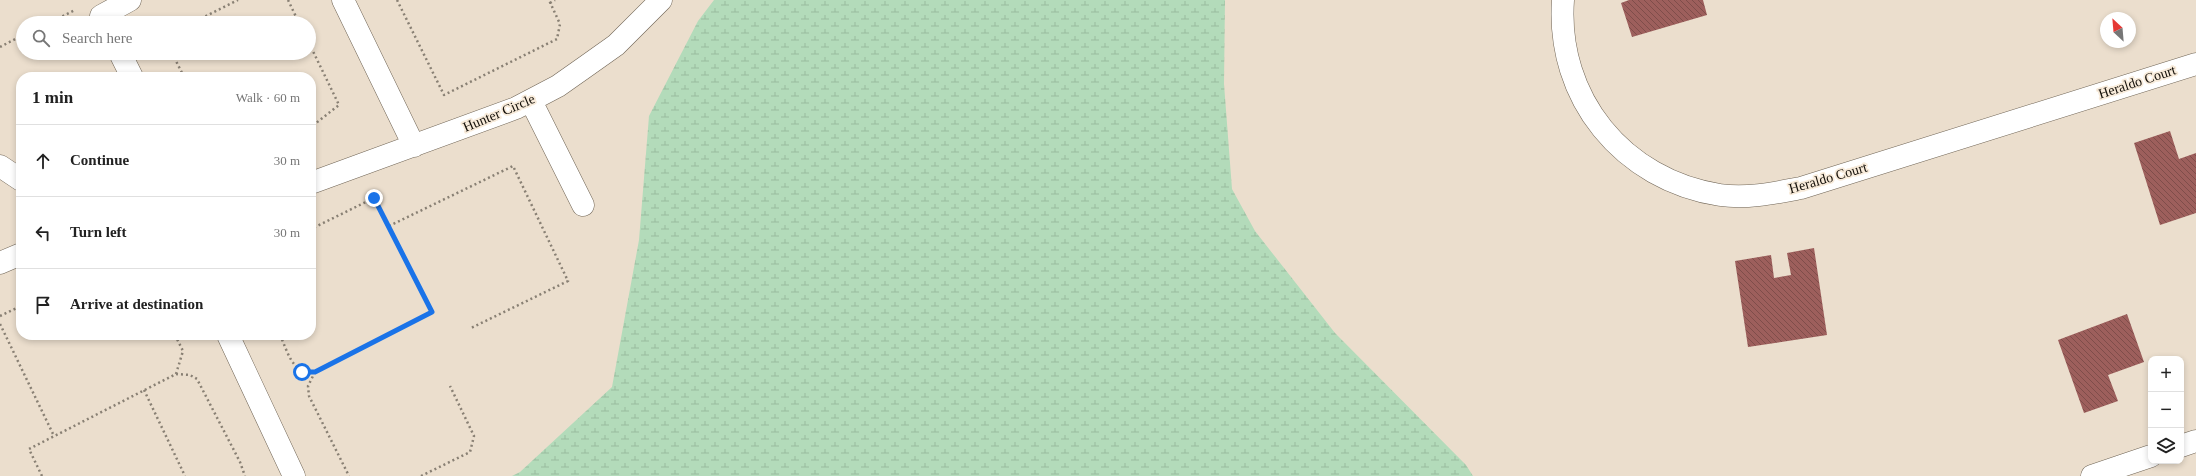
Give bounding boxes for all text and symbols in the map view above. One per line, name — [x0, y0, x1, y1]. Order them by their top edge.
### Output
north arrow — [2100, 12, 2136, 48]
search box — [16, 16, 316, 60]
icon: search — [30, 27, 52, 49]
text: Search here — [62, 30, 132, 46]
street label: Heraldo Court — [2096, 62, 2178, 102]
text: 1 min — [32, 88, 73, 107]
text: Walk · 60 m — [236, 90, 300, 105]
street label: Hunter Circle — [461, 91, 537, 135]
icon: ahead — [32, 150, 54, 172]
text: Continue — [70, 152, 129, 168]
text: 30 m — [274, 153, 300, 168]
street label: Heraldo Court — [1787, 160, 1869, 196]
route end — [365, 189, 383, 207]
icon: left — [32, 222, 54, 244]
text: Turn left — [70, 224, 127, 240]
text: 30 m — [274, 225, 300, 240]
icon: arrive — [32, 294, 54, 316]
text: Arrive at destination — [70, 296, 203, 312]
map controls — [2148, 356, 2184, 464]
button: + — [2148, 356, 2184, 392]
route start — [293, 363, 311, 381]
button: − — [2148, 392, 2184, 428]
button: layers — [2148, 428, 2184, 464]

